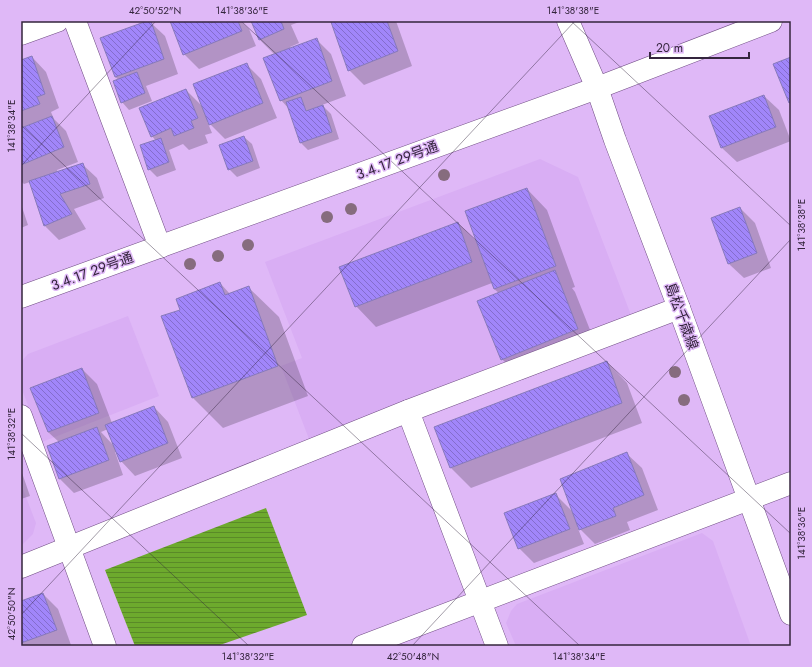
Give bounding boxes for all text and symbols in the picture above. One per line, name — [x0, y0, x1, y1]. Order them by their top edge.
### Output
text: 42°50'52"N — [129, 3, 181, 18]
text: 141°38'36"E — [216, 3, 268, 18]
text: 141°38'38"E — [547, 3, 599, 18]
scale bar — [650, 34, 749, 60]
text: 20 m — [656, 39, 683, 57]
text: 141°38'34"E — [4, 100, 19, 152]
street label: 3.4.17 29号通 — [353, 136, 441, 184]
text: 141°38'38"E — [794, 199, 809, 251]
street label: 3.4.17 29号通 — [48, 247, 136, 295]
street label: 島松千歳線 — [661, 280, 703, 352]
text: 141°38'32"E — [4, 408, 19, 460]
text: 141°38'36"E — [794, 507, 809, 559]
text: 42°50'50"N — [4, 588, 19, 640]
text: 141°38'32"E — [222, 649, 274, 664]
text: 42°50'48"N — [387, 649, 439, 664]
text: 141°38'34"E — [553, 649, 605, 664]

